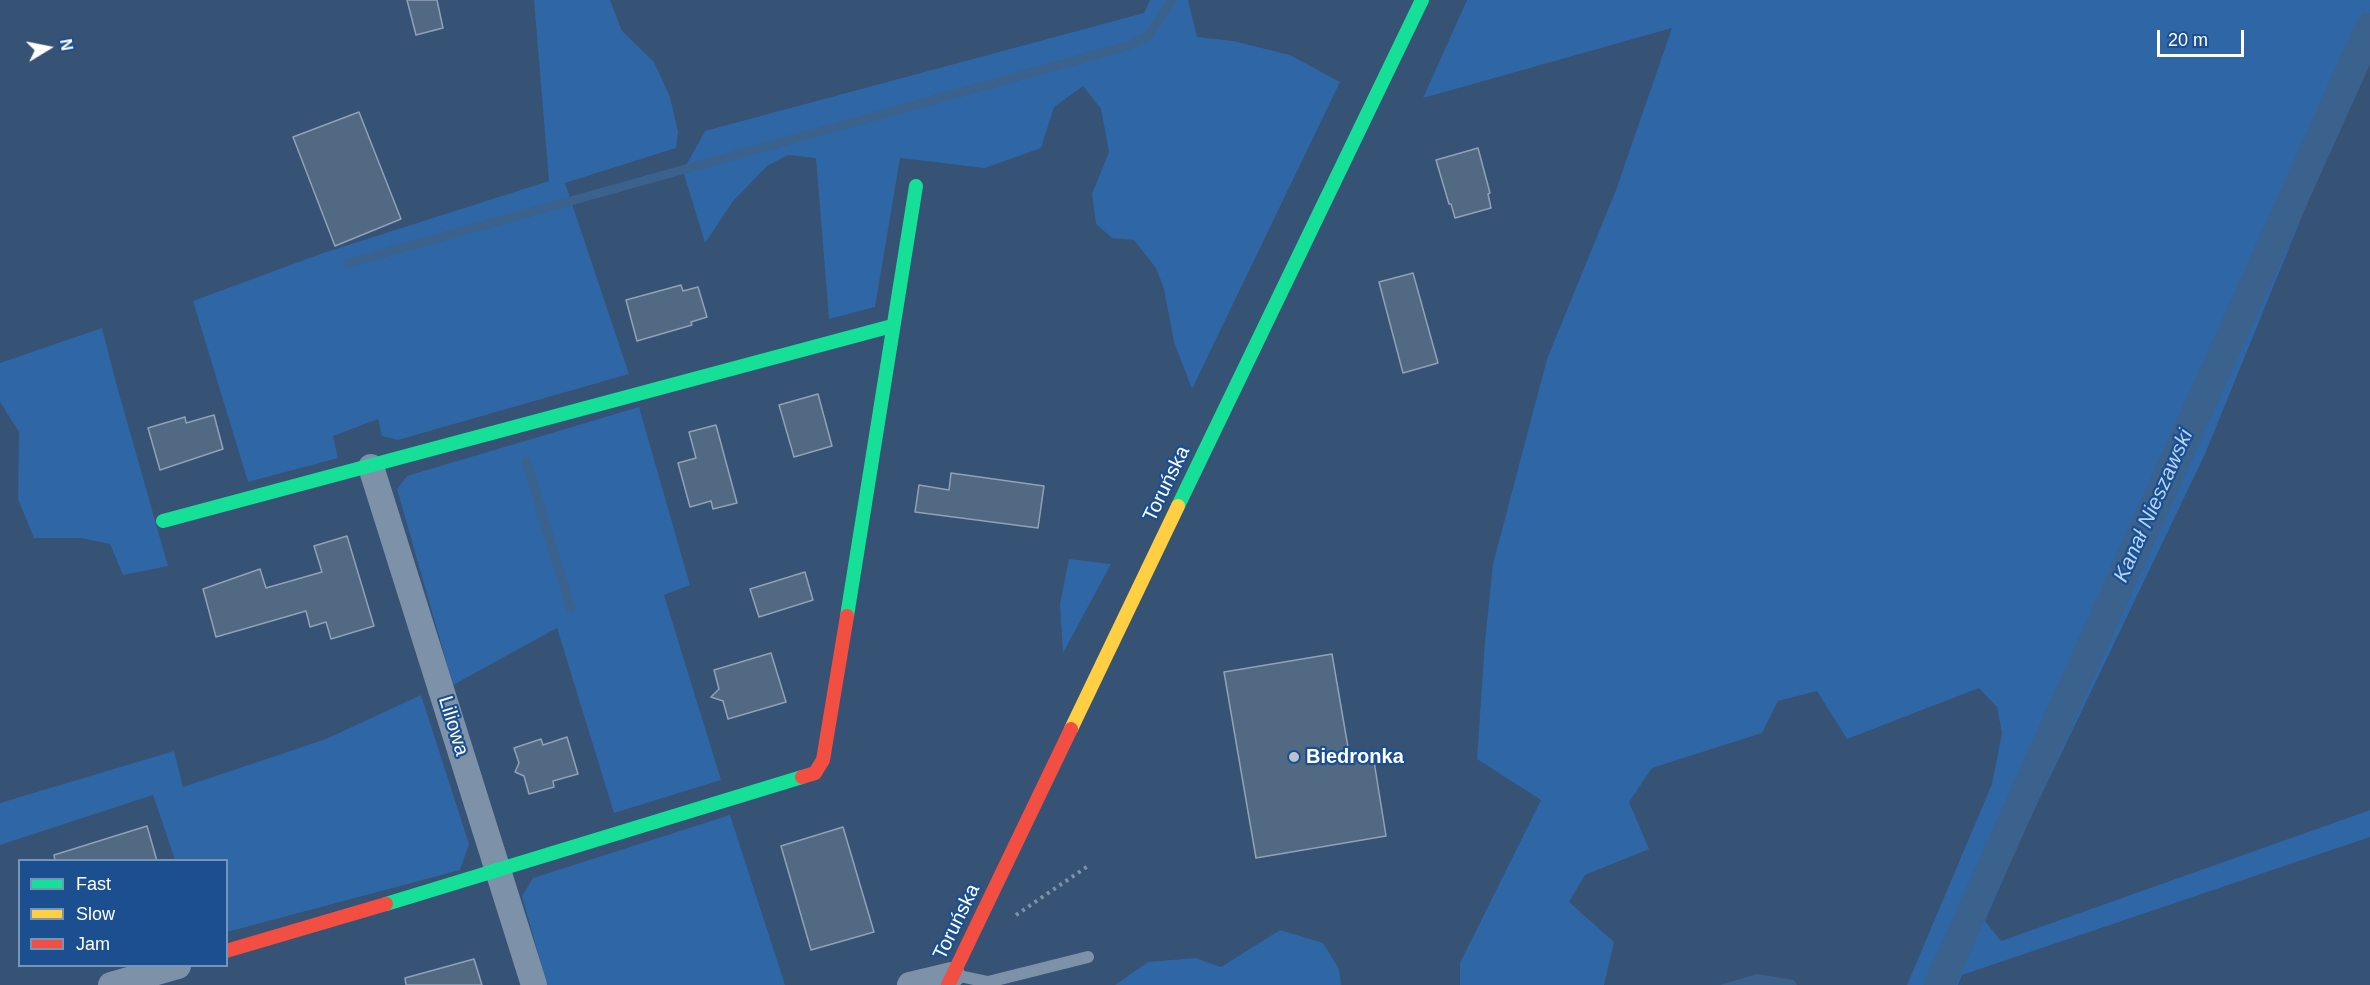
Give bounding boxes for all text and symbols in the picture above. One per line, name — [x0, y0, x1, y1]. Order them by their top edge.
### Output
north arrow — [18, 18, 78, 78]
scale bar — [2160, 18, 2247, 56]
text: 20 m — [2168, 30, 2208, 50]
text: N — [57, 38, 76, 52]
water label: Kanał Nieszawski — [2109, 426, 2199, 586]
street label: Toruńska — [1138, 442, 1196, 526]
street label: Liliowa — [433, 693, 473, 759]
place label: Biedronka — [1306, 745, 1404, 769]
marker: Biedronka — [1287, 750, 1301, 764]
legend — [18, 859, 228, 967]
text: Fast — [76, 874, 111, 894]
street label: Toruńska — [928, 880, 986, 964]
text: Slow — [76, 904, 115, 924]
text: Jam — [76, 934, 110, 954]

